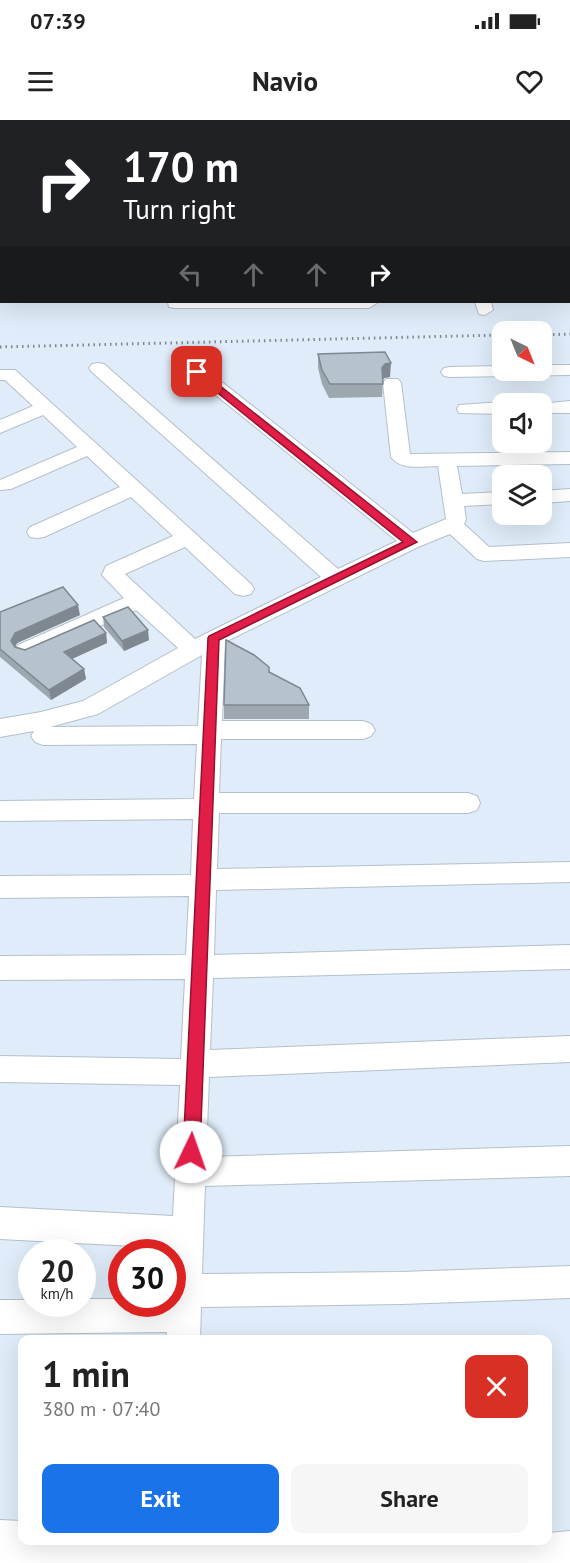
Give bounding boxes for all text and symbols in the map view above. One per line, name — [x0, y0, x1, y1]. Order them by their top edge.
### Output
text: 07:39 — [30, 7, 86, 35]
text: Navio — [252, 64, 318, 98]
icon: menu — [24, 65, 57, 98]
icon: heart — [513, 65, 546, 98]
text: 170 m — [123, 139, 239, 194]
icon: right — [24, 144, 102, 222]
text: Turn right — [123, 192, 236, 226]
icon: left — [174, 258, 207, 291]
icon: ahead — [237, 258, 270, 291]
icon: ahead — [300, 258, 333, 291]
icon: right — [363, 258, 396, 291]
north arrow — [492, 321, 552, 381]
map controls — [492, 321, 552, 525]
pin — [171, 346, 222, 397]
icon: arrive — [180, 355, 213, 388]
button: sound — [492, 393, 552, 453]
button: layers — [492, 465, 552, 525]
position arrow — [159, 1120, 223, 1184]
speed limit sign: 30 — [108, 1239, 186, 1317]
text: 20 — [40, 1251, 74, 1290]
text: km/h — [41, 1284, 73, 1303]
text: 1 min — [42, 1350, 130, 1397]
button: close — [465, 1355, 528, 1418]
text: 380 m · 07:40 — [42, 1396, 160, 1422]
button: Exit — [42, 1464, 279, 1533]
button: Share — [291, 1464, 528, 1533]

